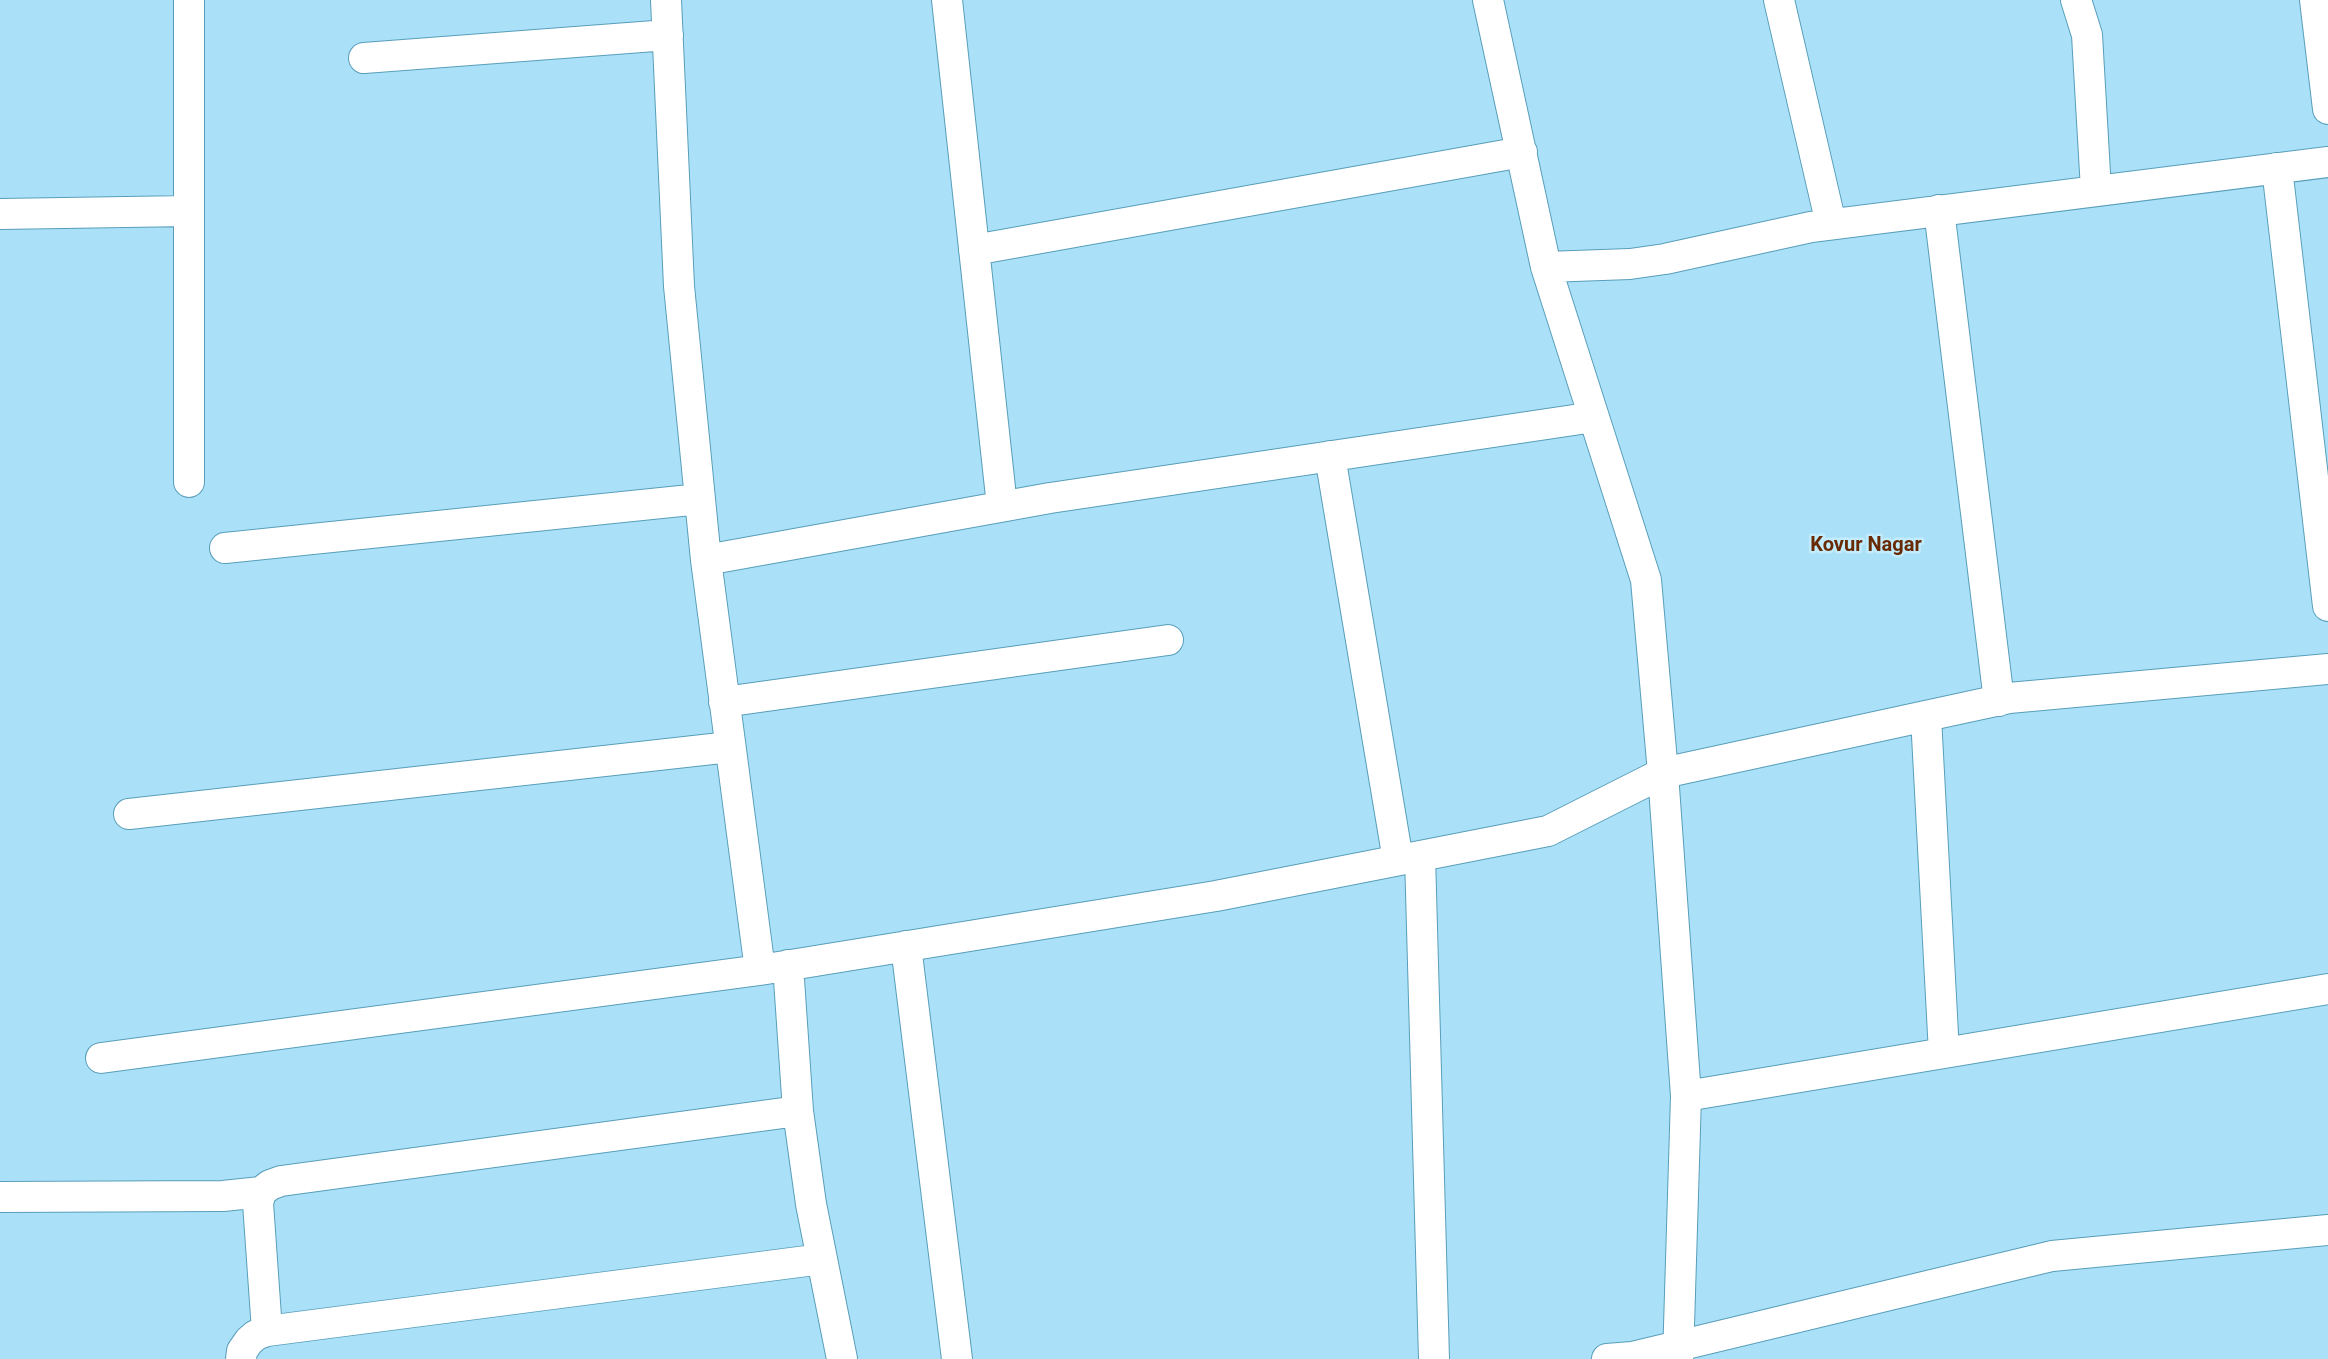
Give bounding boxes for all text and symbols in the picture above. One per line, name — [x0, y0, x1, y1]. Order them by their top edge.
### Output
district label: Kovur Nagar — [1810, 534, 1922, 558]

